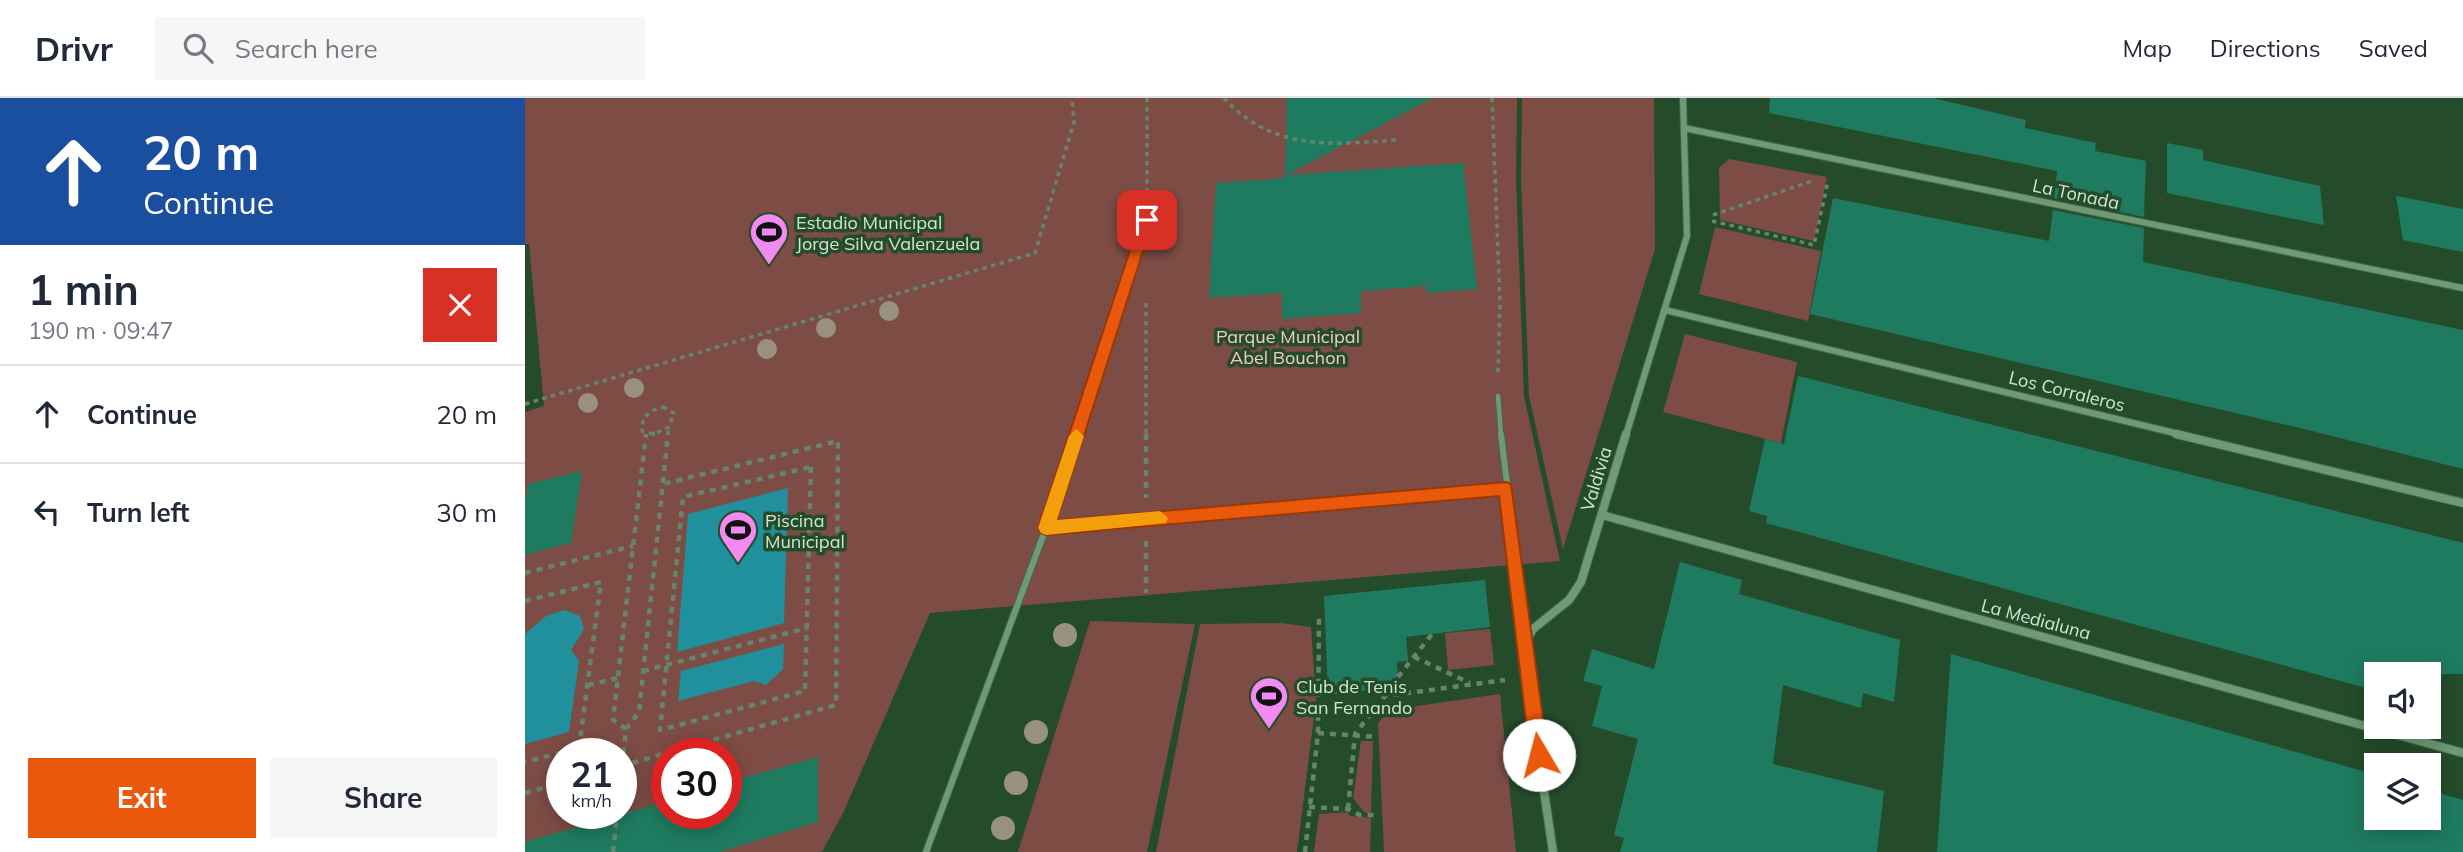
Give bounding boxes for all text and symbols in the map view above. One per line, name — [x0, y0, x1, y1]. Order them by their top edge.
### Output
search box — [155, 17, 645, 80]
text: Drivr — [35, 28, 113, 69]
icon: search — [179, 29, 217, 67]
text: Search here — [235, 32, 378, 65]
text: Map — [2122, 33, 2172, 63]
text: Directions — [2210, 33, 2321, 63]
text: Saved — [2359, 33, 2428, 63]
text: 20 m — [143, 121, 259, 182]
icon: ahead — [28, 126, 119, 217]
street label: La Tonada — [2031, 174, 2121, 214]
text: Continue — [143, 182, 274, 222]
pin — [1117, 190, 1177, 250]
icon: arrive — [1128, 201, 1166, 239]
sports icon: Estadio Municipal Jorge Silva Valenzuela — [748, 211, 790, 266]
place label: Estadio Municipal Jorge Silva Valenzuela — [796, 211, 980, 255]
text: 1 min — [28, 263, 139, 316]
button: close — [423, 268, 497, 342]
text: 190 m · 09:47 — [28, 316, 173, 345]
park label: Parque Municipal Abel Bouchon — [1216, 325, 1360, 369]
street label: Los Corraleros — [2006, 365, 2128, 417]
icon: ahead — [28, 395, 66, 433]
text: Continue — [87, 398, 197, 431]
text: 20 m — [436, 398, 497, 431]
street label: Valdivia — [1575, 444, 1617, 514]
icon: left — [28, 493, 66, 531]
text: Turn left — [87, 496, 189, 529]
text: 30 m — [436, 496, 497, 529]
sports icon: Piscina Municipal — [717, 509, 759, 564]
place label: Piscina Municipal — [765, 509, 845, 553]
street label: La Medialuna — [1979, 593, 2093, 645]
map controls — [2364, 662, 2441, 830]
button: sound — [2364, 662, 2441, 739]
sports icon: Club de Tenis San Fernando — [1248, 675, 1290, 730]
place label: Club de Tenis San Fernando — [1296, 675, 1412, 719]
position arrow — [1502, 718, 1576, 792]
speed limit sign: 30 — [651, 738, 742, 829]
text: 21 — [570, 752, 613, 796]
button: layers — [2364, 753, 2441, 830]
button: Exit — [28, 758, 256, 838]
button: Share — [270, 758, 497, 838]
text: km/h — [571, 789, 612, 812]

